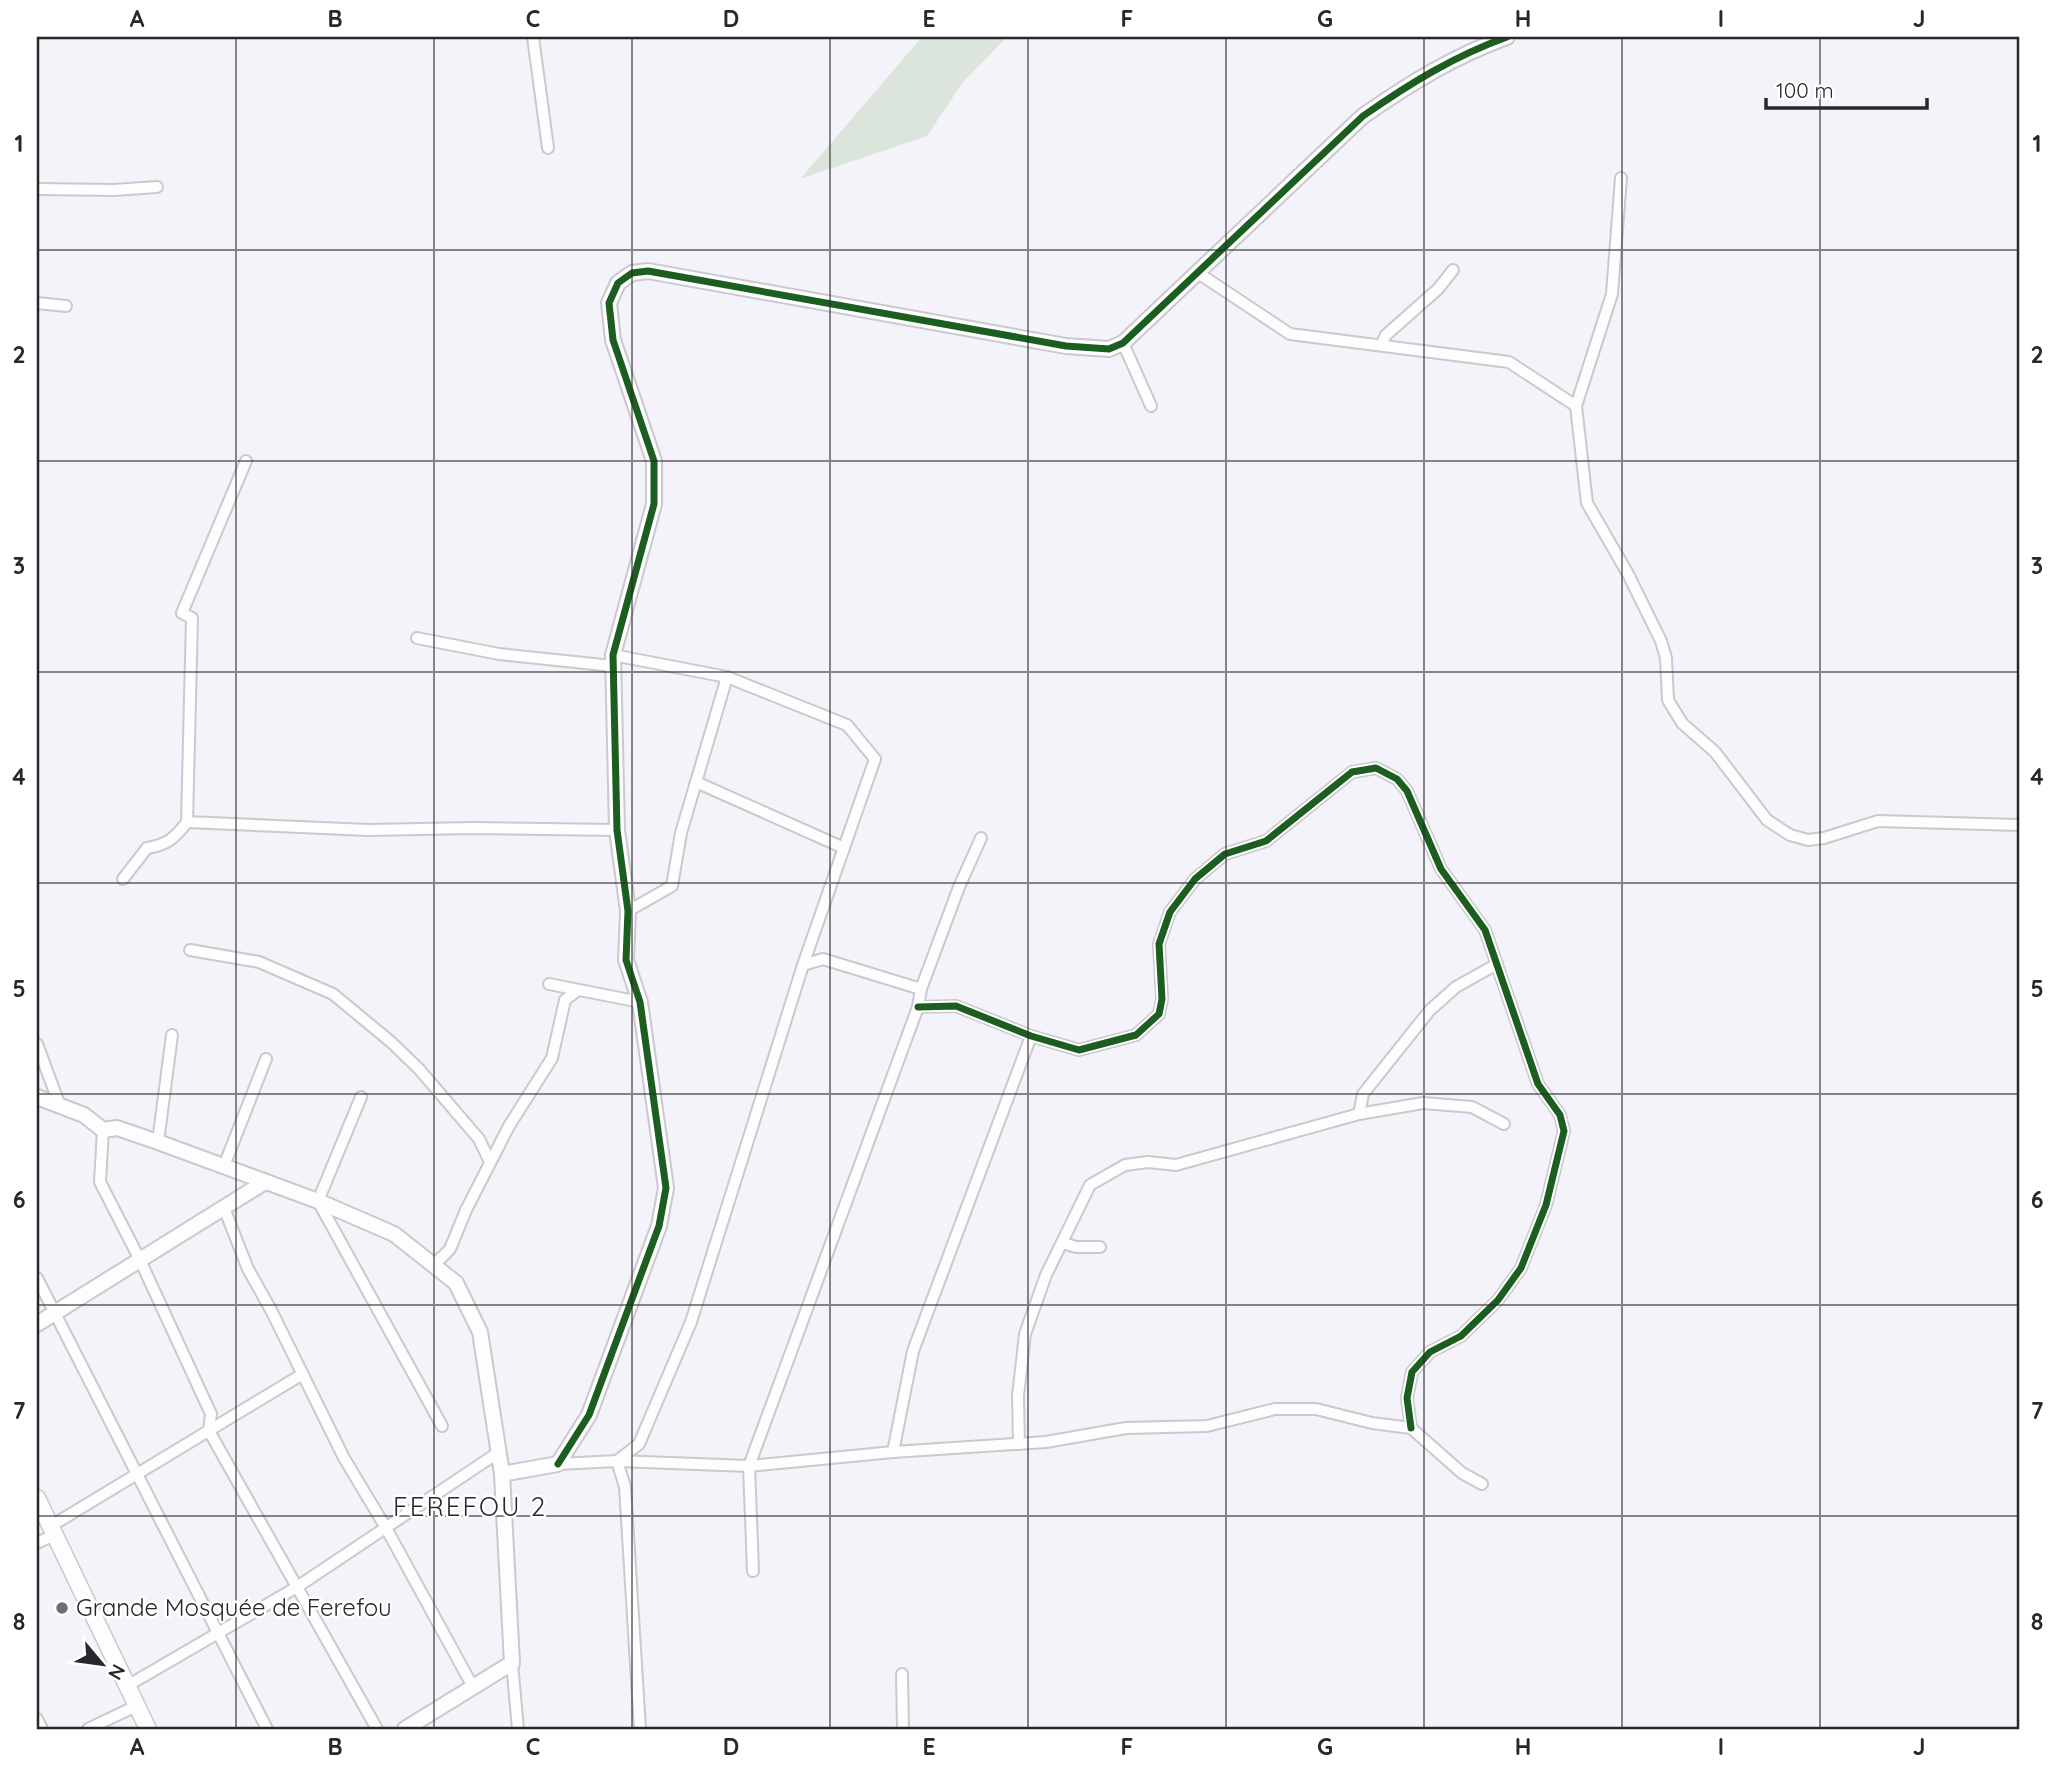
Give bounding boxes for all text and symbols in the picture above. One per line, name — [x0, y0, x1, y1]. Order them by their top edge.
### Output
text: A — [130, 4, 145, 33]
text: B — [327, 4, 343, 33]
text: C — [526, 4, 540, 33]
text: D — [723, 4, 739, 33]
text: E — [922, 4, 936, 33]
text: F — [1121, 4, 1133, 33]
text: G — [1317, 4, 1333, 33]
text: H — [1515, 4, 1531, 33]
text: I — [1718, 4, 1724, 33]
text: J — [1913, 4, 1925, 33]
scale bar — [1766, 66, 1926, 110]
text: 100 m — [1776, 77, 1834, 103]
text: 1 — [15, 129, 23, 158]
text: 1 — [2033, 129, 2041, 158]
text: 2 — [12, 340, 26, 369]
text: 2 — [2030, 340, 2044, 369]
text: 3 — [13, 551, 25, 580]
text: 3 — [2031, 551, 2043, 580]
text: 4 — [12, 762, 26, 791]
text: 4 — [2030, 762, 2044, 791]
text: 5 — [12, 974, 26, 1003]
text: 5 — [2030, 974, 2044, 1003]
text: 6 — [13, 1185, 25, 1214]
text: 6 — [2031, 1185, 2043, 1214]
text: 7 — [13, 1396, 26, 1425]
text: 7 — [2031, 1396, 2044, 1425]
district label: FEREFOU 2 — [393, 1490, 547, 1523]
place label: Grande Mosquée de Ferefou — [76, 1592, 392, 1622]
marker: Grande Mosquée de Ferefou — [54, 1600, 70, 1616]
text: 8 — [13, 1607, 25, 1636]
text: 8 — [2031, 1607, 2043, 1636]
north arrow — [66, 1630, 136, 1700]
text: N — [103, 1660, 131, 1684]
text: A — [130, 1732, 145, 1761]
text: B — [327, 1732, 343, 1761]
text: C — [526, 1732, 540, 1761]
text: D — [723, 1732, 739, 1761]
text: E — [922, 1732, 936, 1761]
text: F — [1121, 1732, 1133, 1761]
text: G — [1317, 1732, 1333, 1761]
text: H — [1515, 1732, 1531, 1761]
text: I — [1718, 1732, 1724, 1761]
text: J — [1913, 1732, 1925, 1761]

